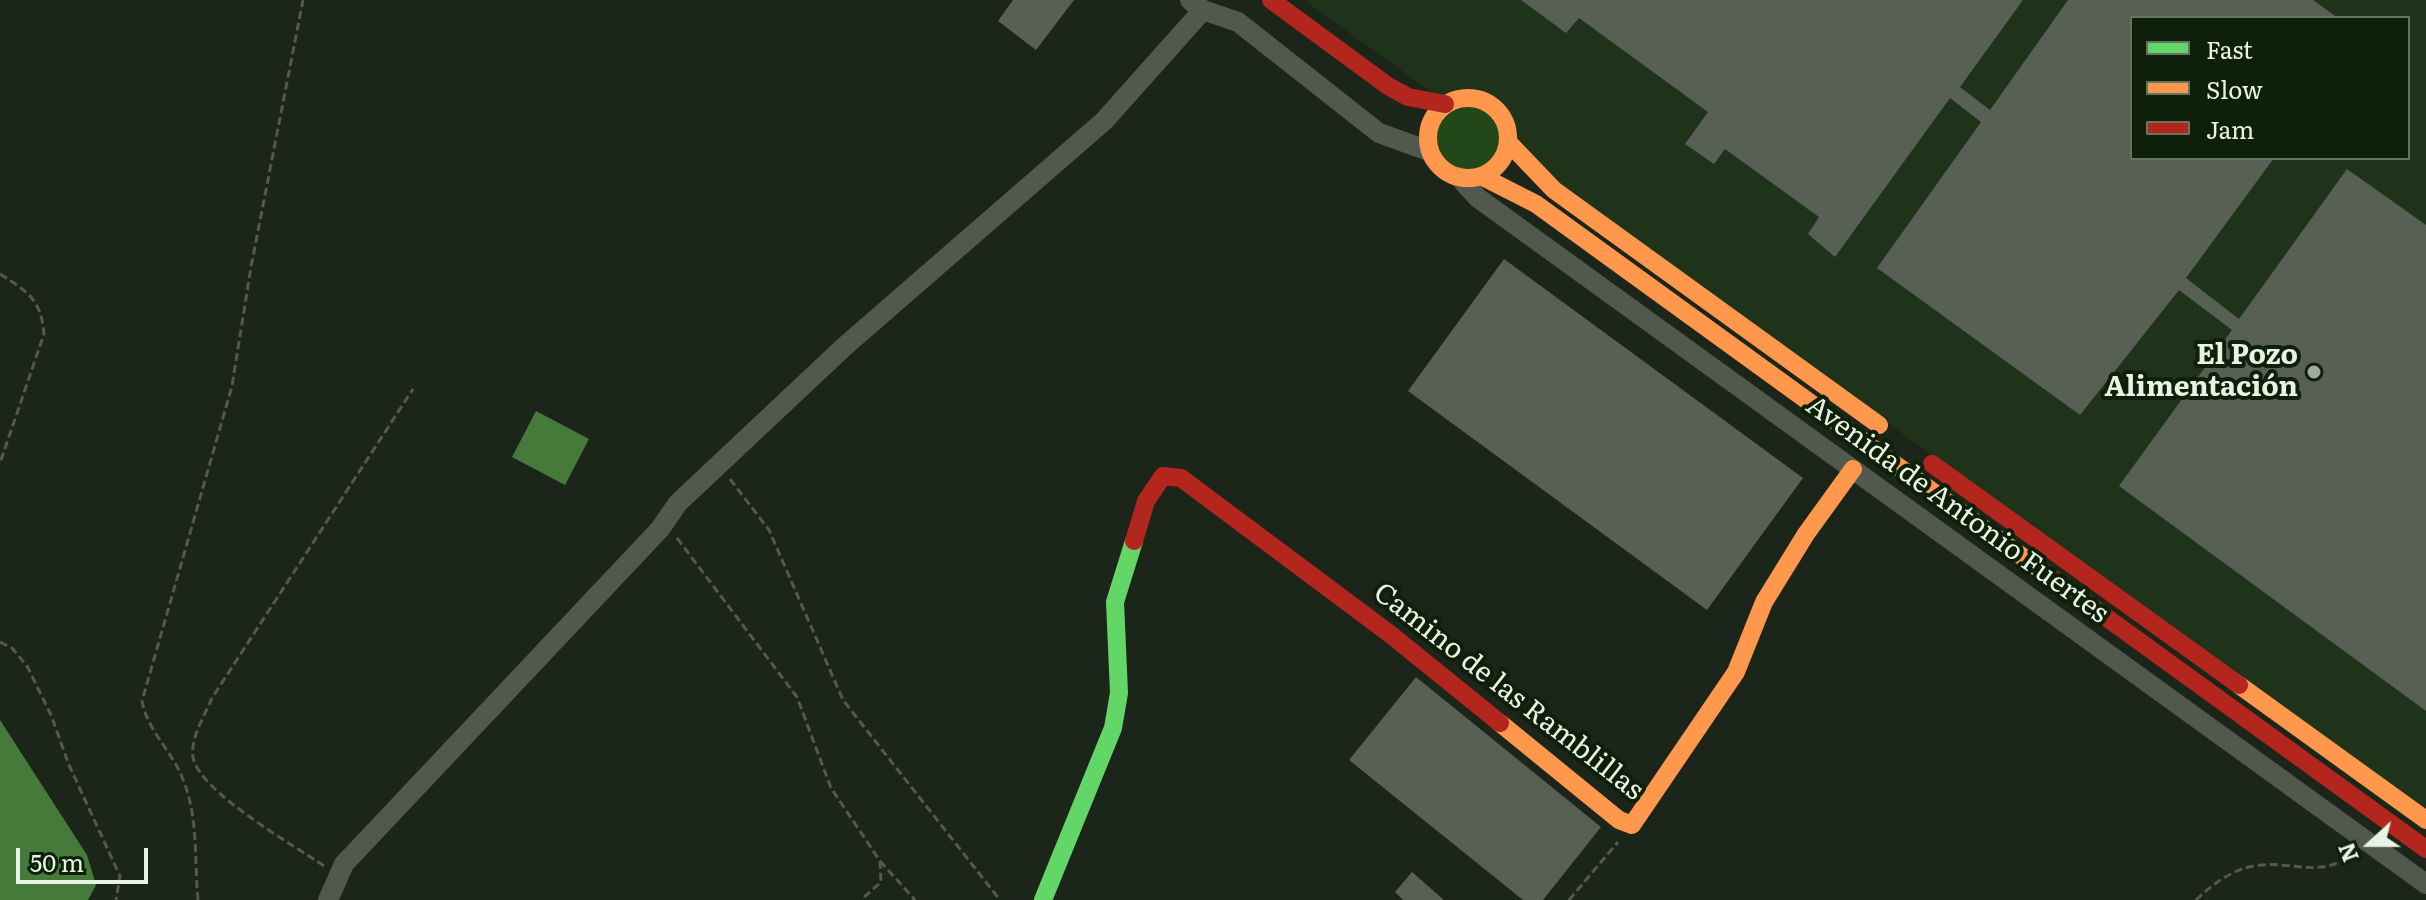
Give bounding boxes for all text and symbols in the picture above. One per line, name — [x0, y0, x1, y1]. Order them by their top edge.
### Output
legend — [2130, 16, 2410, 160]
text: Fast — [2206, 31, 2253, 66]
text: Slow — [2206, 71, 2263, 106]
text: Jam — [2206, 111, 2254, 146]
place label: El Pozo Alimentación — [2104, 339, 2298, 405]
marker: El Pozo Alimentación — [2305, 363, 2323, 381]
street label: Avenida de Antonio Fuertes — [1799, 389, 2115, 631]
street label: Camino de las Ramblillas — [1366, 576, 1650, 808]
north arrow — [2330, 804, 2410, 884]
scale bar — [20, 832, 152, 882]
text: N — [2328, 838, 2366, 867]
text: 50 m — [30, 844, 84, 879]

